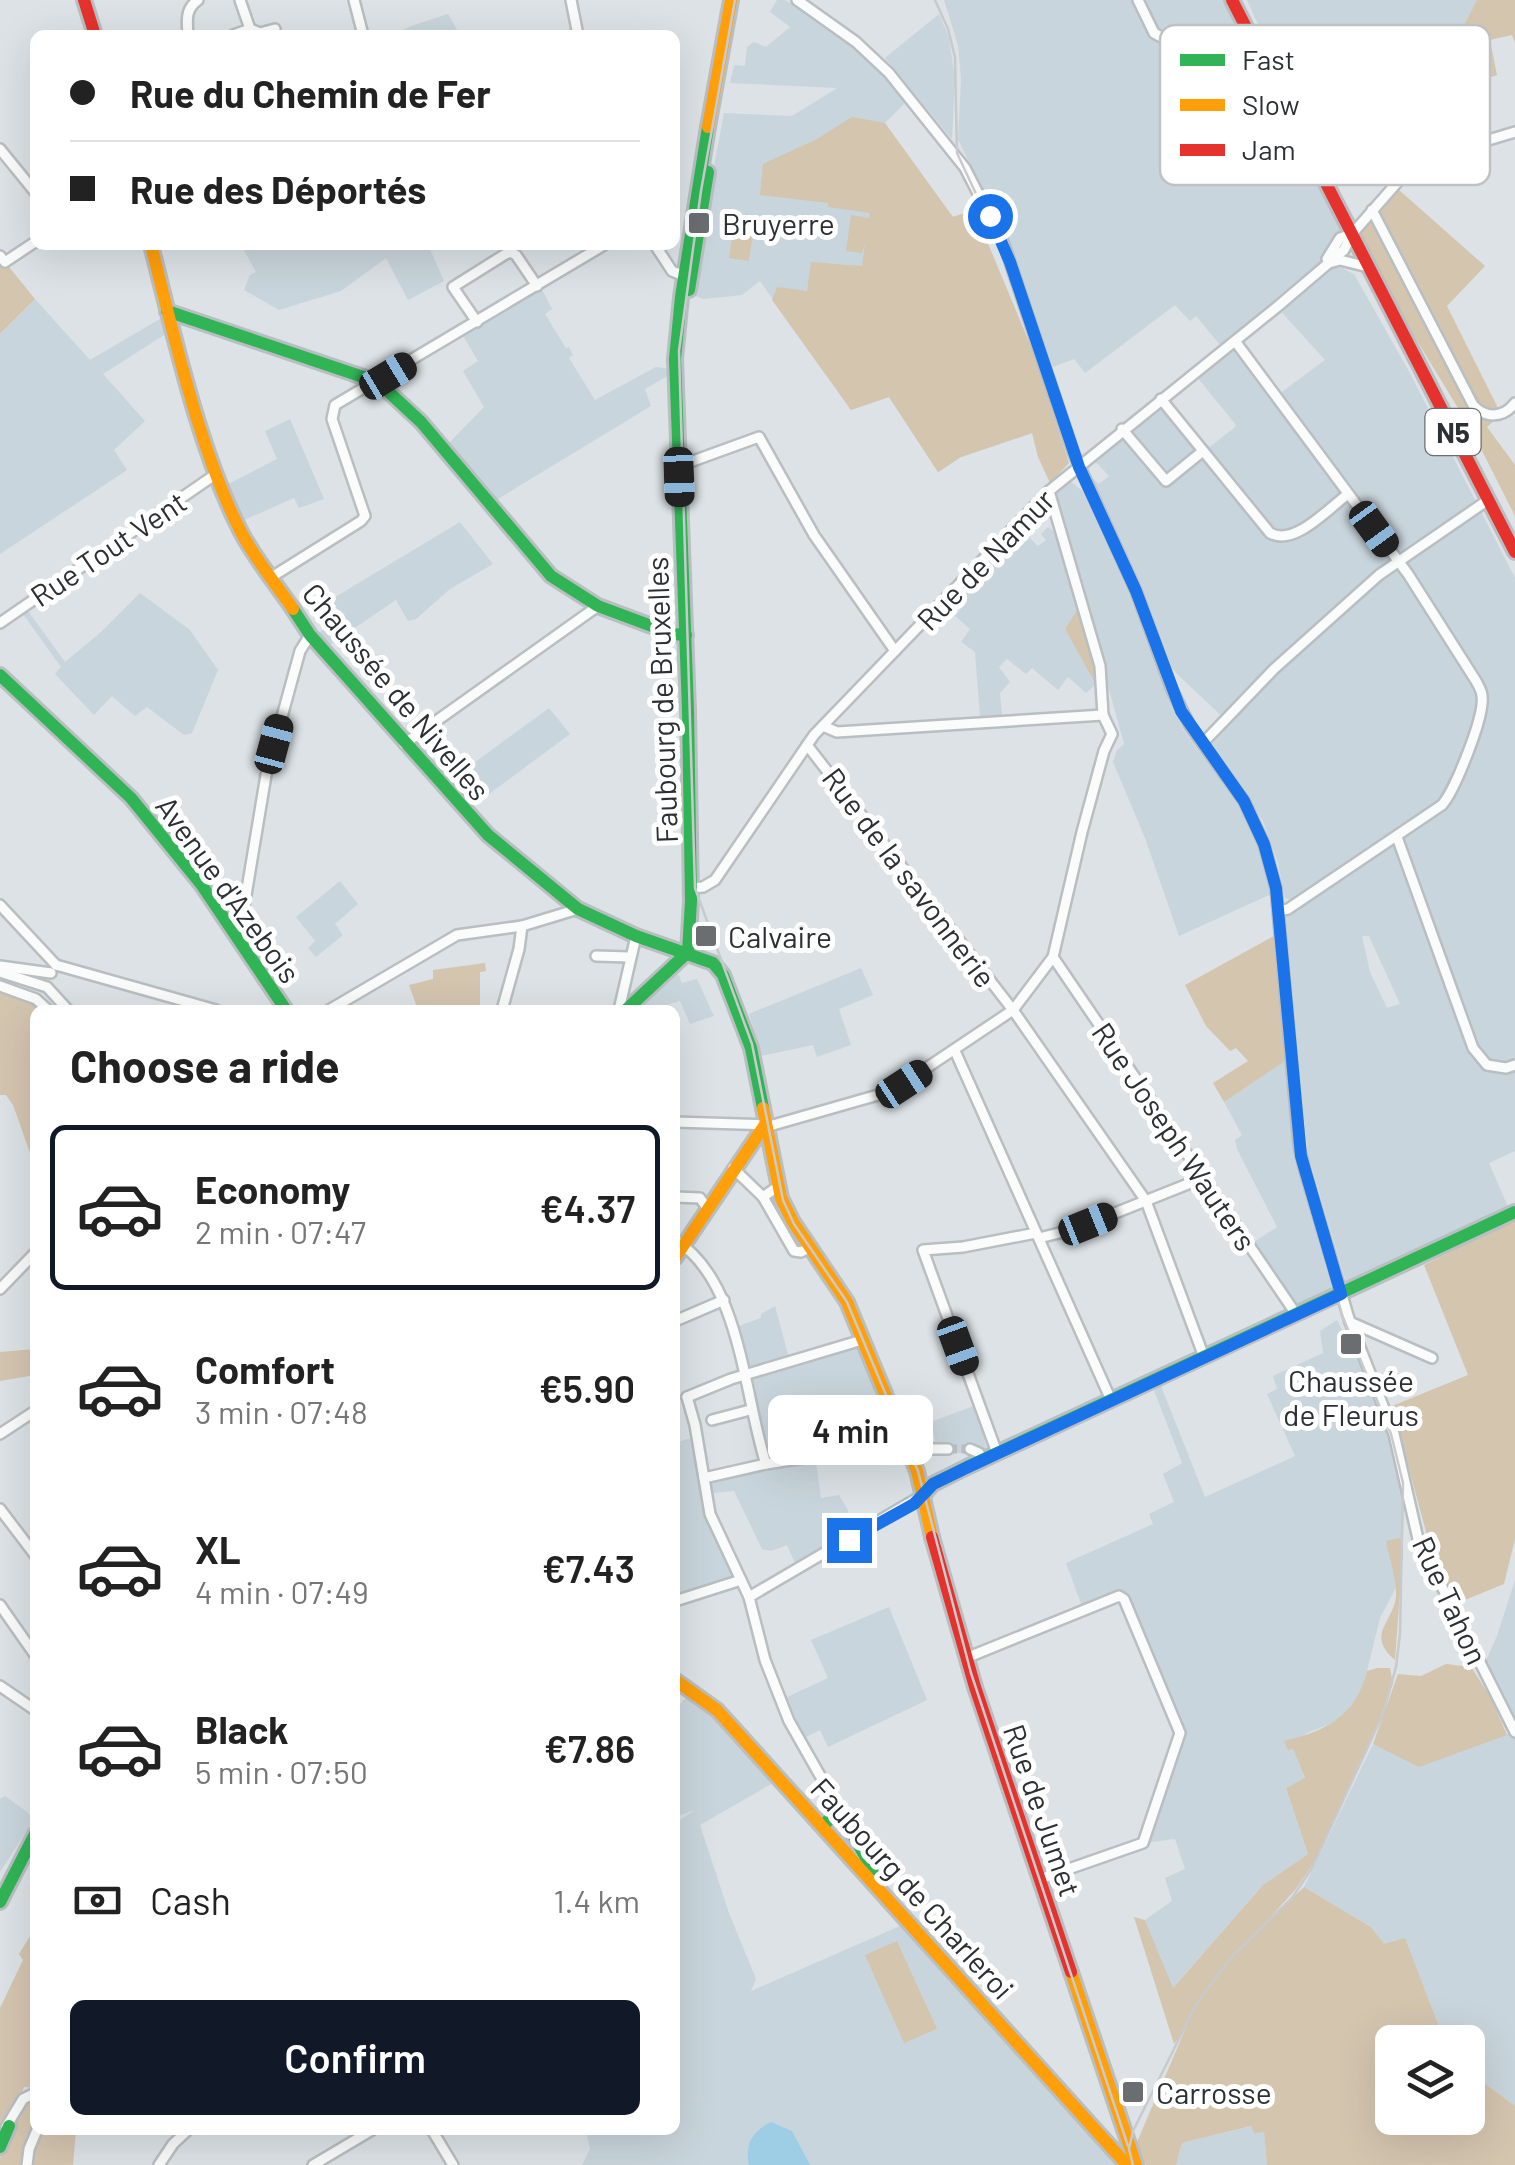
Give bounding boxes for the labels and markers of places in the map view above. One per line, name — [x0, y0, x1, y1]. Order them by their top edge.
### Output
place label: Bruyerre — [722, 205, 835, 241]
marker: Bruyerre — [686, 210, 712, 236]
place label: Calvaire — [728, 918, 832, 954]
marker: Calvaire — [693, 923, 719, 949]
marker: Chaussée de Fleurus — [1338, 1331, 1364, 1357]
place label: Chaussée de Fleurus — [1283, 1362, 1419, 1432]
place label: Carrosse — [1156, 2074, 1272, 2110]
marker: Carrosse — [1120, 2079, 1146, 2105]

